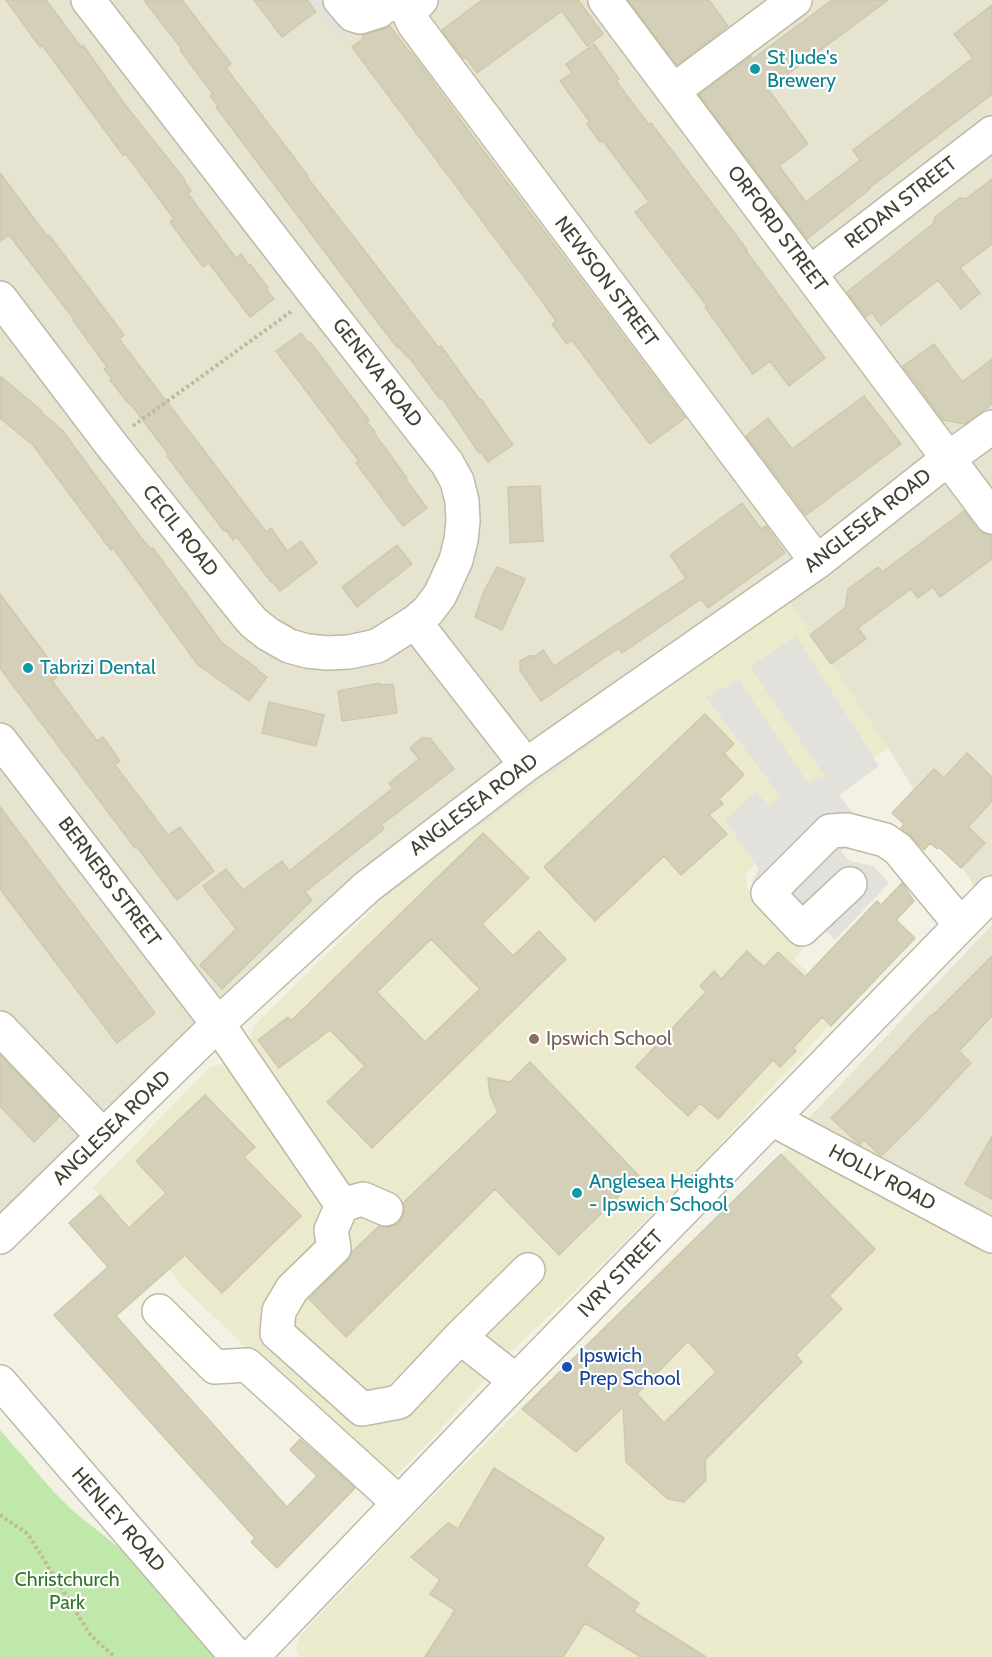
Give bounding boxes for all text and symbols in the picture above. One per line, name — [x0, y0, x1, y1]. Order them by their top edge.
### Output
place label: St Jude's Brewery — [767, 46, 837, 93]
marker: St Jude's Brewery — [748, 62, 762, 76]
street label: REDAN STREET — [840, 152, 962, 254]
street label: ORFORD STREET — [722, 161, 832, 297]
street label: NEWSON STREET — [549, 212, 663, 352]
street label: GENEVA ROAD — [327, 314, 427, 432]
street label: ANGLESEA ROAD — [800, 464, 936, 578]
street label: CECIL ROAD — [137, 481, 223, 581]
place label: Tabrizi Dental — [40, 656, 156, 680]
marker: Tabrizi Dental — [21, 661, 35, 675]
street label: ANGLESEA ROAD — [405, 749, 543, 861]
street label: BERNERS STREET — [53, 813, 165, 951]
place label: Ipswich School — [546, 1027, 672, 1051]
marker: Ipswich School — [527, 1032, 541, 1046]
street label: ANGLESEA ROAD — [48, 1066, 176, 1190]
street label: HOLLY ROAD — [824, 1140, 940, 1216]
place label: Anglesea Heights - Ipswich School — [589, 1170, 734, 1217]
marker: Anglesea Heights - Ipswich School — [570, 1186, 584, 1200]
street label: IVRY STREET — [573, 1225, 669, 1323]
place label: Ipswich Prep School — [579, 1344, 681, 1391]
marker: Ipswich Prep School — [560, 1360, 574, 1374]
street label: HENLEY ROAD — [66, 1463, 170, 1577]
park label: Christchurch Park — [14, 1568, 120, 1615]

